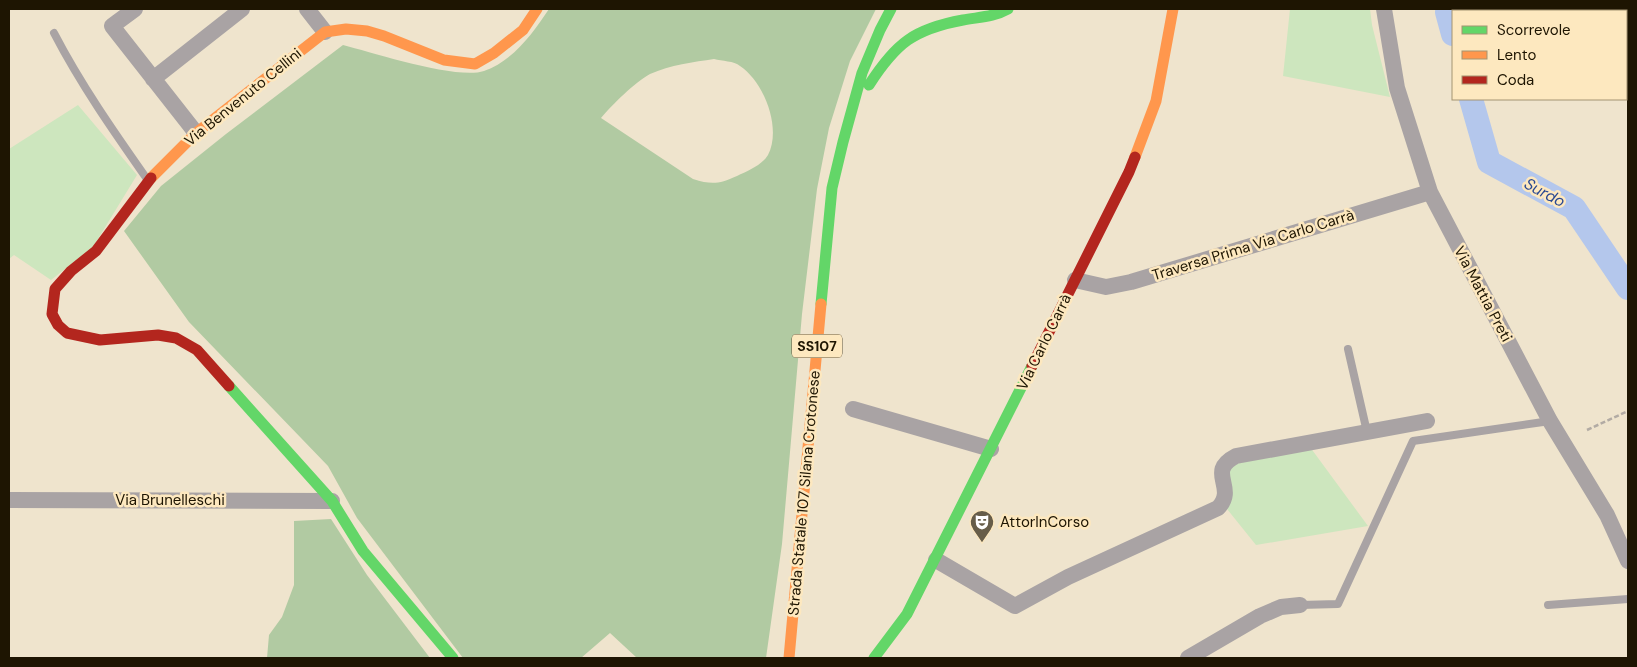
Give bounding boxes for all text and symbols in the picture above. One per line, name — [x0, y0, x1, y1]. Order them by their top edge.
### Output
legend — [1452, 10, 1627, 100]
text: Scorrevole — [1497, 20, 1571, 40]
street label: Via Benvenuto Cellini — [180, 43, 306, 151]
text: Lento — [1497, 45, 1536, 65]
text: Coda — [1497, 70, 1534, 90]
water label: Surdo — [1521, 173, 1569, 212]
street label: Traversa Prima Via Carlo Carrà — [1150, 205, 1356, 285]
street label: Via Mattia Preti — [1449, 243, 1517, 345]
street label: Via Carlo Carrà — [1012, 291, 1076, 393]
road number: SS107 — [792, 334, 842, 358]
street label: Strada Statale 107 Silana Crotonese — [783, 370, 825, 616]
street label: Via Brunelleschi — [115, 490, 225, 510]
theatre icon: AttorInCorso — [969, 509, 995, 543]
place label: AttorInCorso — [1000, 512, 1089, 532]

